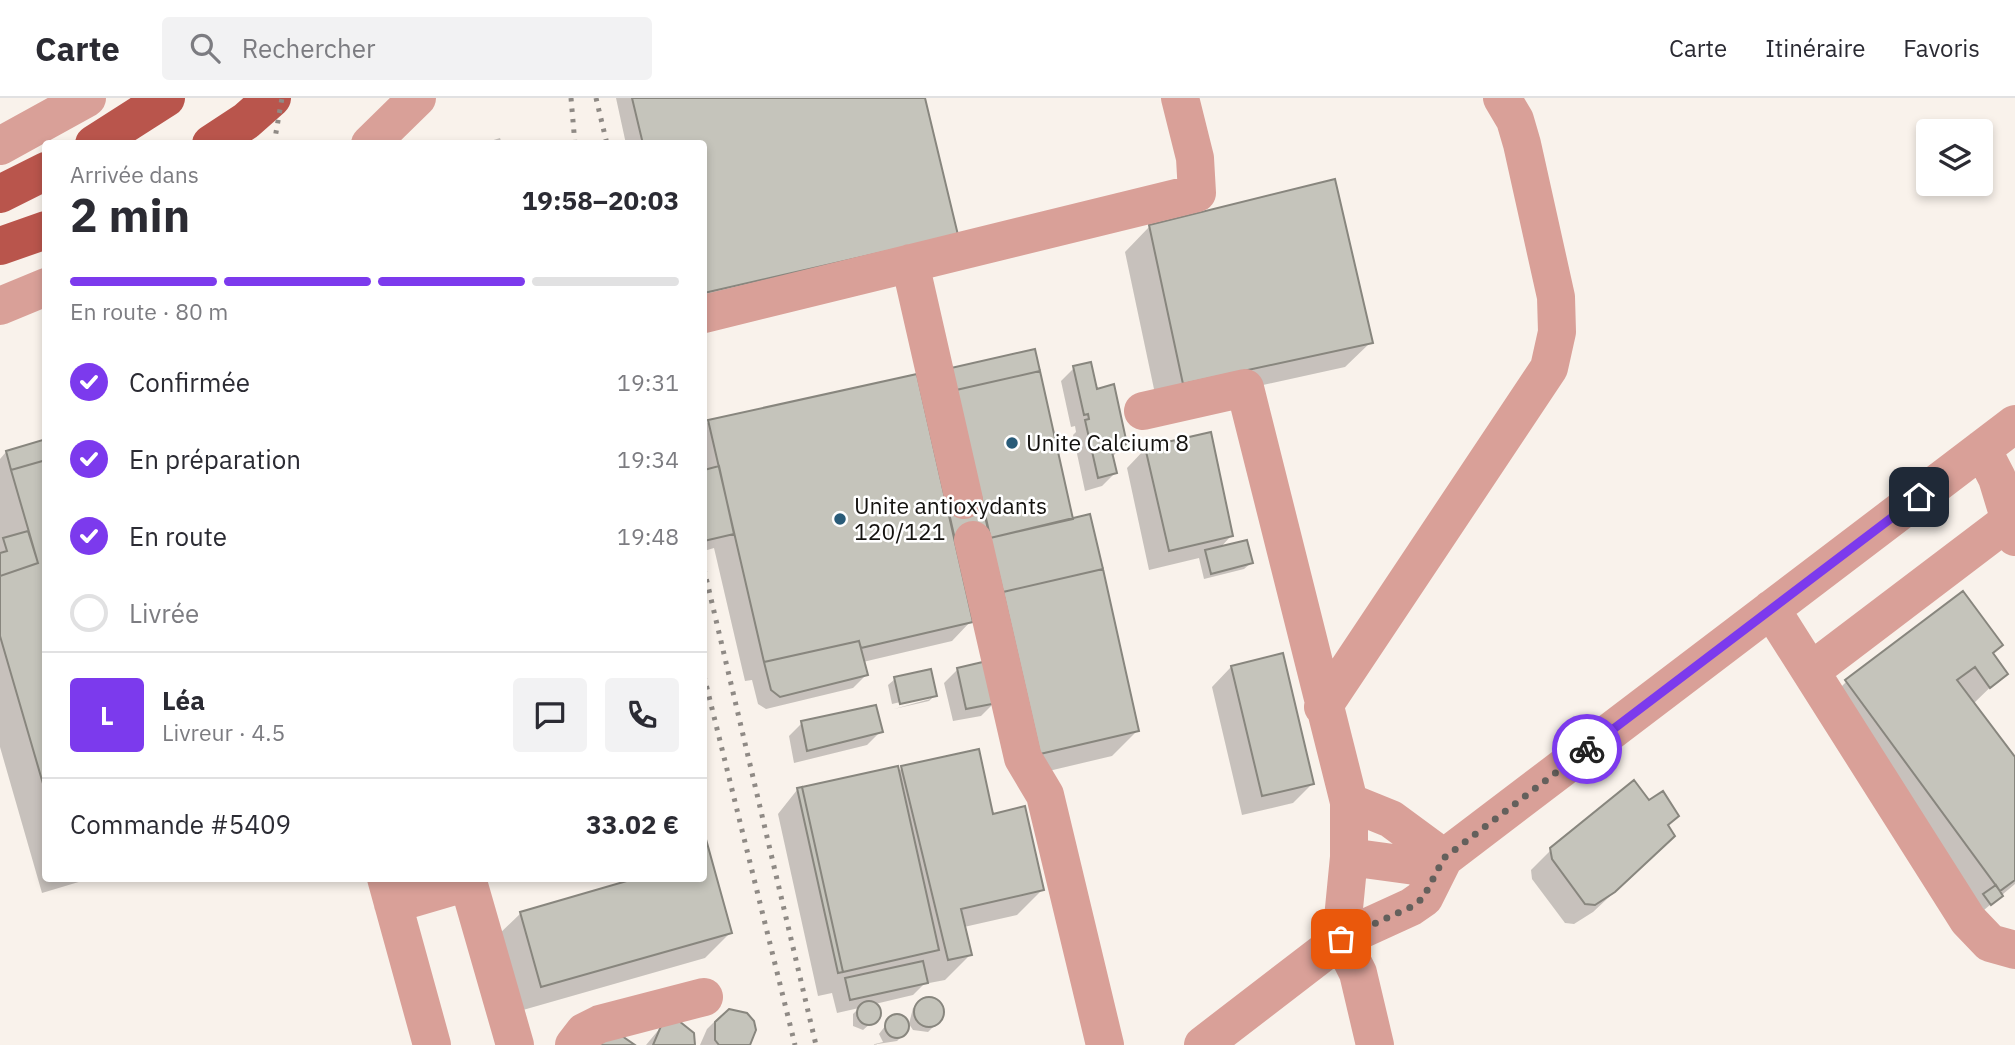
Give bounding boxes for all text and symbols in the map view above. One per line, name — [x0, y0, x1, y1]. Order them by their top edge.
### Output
search box — [162, 17, 652, 80]
text: Carte — [35, 27, 120, 70]
icon: search — [186, 29, 224, 67]
text: Rechercher — [242, 31, 376, 65]
text: Carte — [1669, 32, 1727, 64]
text: Itinéraire — [1765, 32, 1865, 64]
text: Favoris — [1903, 32, 1980, 64]
map controls — [1916, 119, 1993, 196]
button: layers — [1916, 119, 1993, 196]
text: Arrivée dans — [70, 159, 199, 189]
text: 19:58–20:03 — [522, 183, 679, 217]
text: 2 min — [70, 185, 190, 245]
text: En route · 80 m — [70, 296, 228, 326]
icon: check — [70, 363, 108, 401]
text: Confirmée — [129, 365, 250, 399]
text: 19:31 — [617, 367, 679, 397]
place label: Unite Calcium 8 — [1026, 427, 1189, 457]
marker: Unite Calcium 8 — [1004, 435, 1020, 451]
icon: check — [70, 440, 108, 478]
text: En préparation — [129, 442, 301, 476]
text: 19:34 — [617, 444, 679, 474]
pin — [1889, 467, 1949, 527]
icon: home — [1900, 478, 1938, 516]
place label: Unite antioxydants 120/121 — [854, 490, 1047, 546]
marker: Unite antioxydants 120/121 — [832, 511, 848, 527]
icon: check — [70, 517, 108, 555]
text: En route — [129, 519, 227, 553]
text: 19:48 — [617, 521, 679, 551]
text: Livrée — [129, 596, 199, 630]
button: chat — [513, 678, 587, 752]
button: phone — [605, 678, 679, 752]
text: Léa — [162, 683, 205, 717]
text: L — [100, 698, 114, 732]
courier — [1552, 714, 1622, 784]
text: Livreur · 4.5 — [162, 717, 285, 747]
icon: bike — [1568, 730, 1606, 768]
text: Commande #5409 — [70, 807, 291, 841]
text: 33.02 € — [586, 807, 679, 841]
pin — [1311, 909, 1371, 969]
icon: bag — [1322, 920, 1360, 958]

